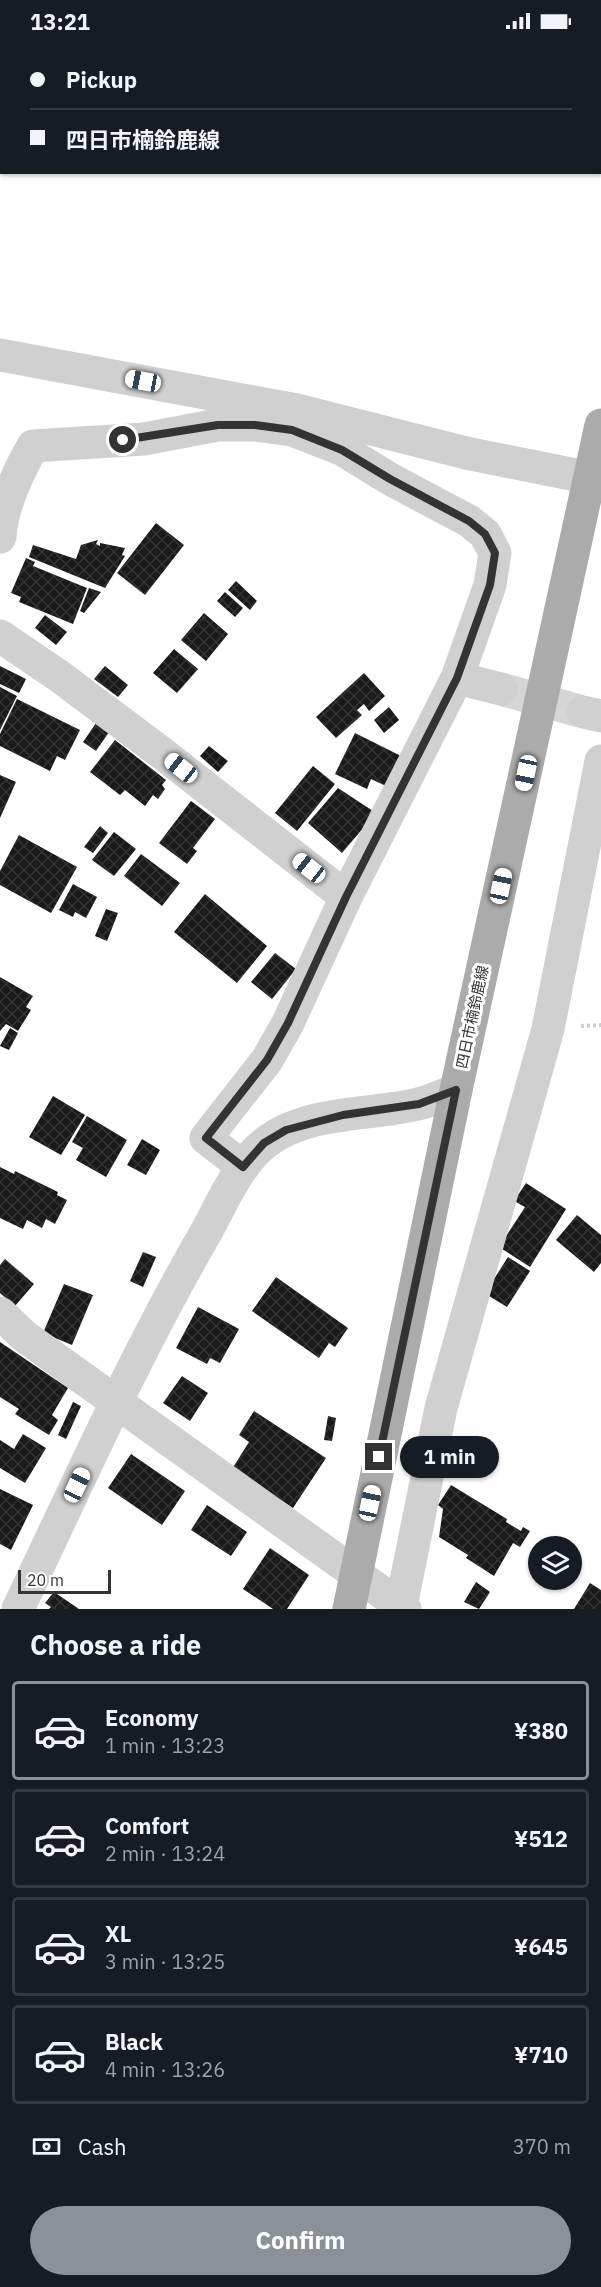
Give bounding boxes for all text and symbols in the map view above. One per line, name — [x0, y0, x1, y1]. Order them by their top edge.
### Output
text: 13:21 — [30, 7, 90, 36]
text: Pickup — [66, 65, 137, 94]
text: 四日市楠鈴鹿線 — [66, 125, 220, 154]
car — [124, 369, 162, 393]
route start — [109, 426, 136, 453]
car — [161, 750, 201, 786]
car — [513, 754, 539, 792]
car — [289, 850, 329, 886]
car — [488, 867, 514, 905]
street label: 四日市楠鈴鹿線 — [452, 964, 492, 1070]
callout: 1 min — [400, 1436, 499, 1478]
route end — [365, 1443, 392, 1470]
text: 1 min — [423, 1443, 476, 1470]
car — [61, 1465, 93, 1505]
car — [357, 1484, 383, 1522]
map controls — [528, 1536, 582, 1590]
button: layers — [528, 1536, 582, 1590]
scale bar — [18, 1567, 111, 1594]
text: 20 m — [27, 1570, 64, 1590]
text: Choose a ride — [30, 1627, 201, 1662]
text: Economy — [105, 1703, 199, 1732]
icon: car — [33, 1704, 87, 1758]
text: ¥380 — [514, 1716, 568, 1745]
text: 1 min · 13:23 — [105, 1732, 225, 1759]
text: Comfort — [105, 1811, 189, 1840]
icon: car — [33, 1812, 87, 1866]
text: ¥512 — [514, 1824, 568, 1853]
text: 2 min · 13:24 — [105, 1840, 225, 1867]
text: XL — [105, 1919, 131, 1948]
icon: car — [33, 1920, 87, 1974]
text: ¥645 — [514, 1932, 568, 1961]
text: 3 min · 13:25 — [105, 1948, 225, 1975]
text: Black — [105, 2027, 163, 2056]
icon: car — [33, 2028, 87, 2082]
text: ¥710 — [514, 2040, 568, 2069]
text: 4 min · 13:26 — [105, 2056, 225, 2083]
icon: cash — [30, 2130, 63, 2163]
text: Cash — [78, 2132, 127, 2161]
text: 370 m — [513, 2133, 571, 2160]
button: Confirm — [30, 2206, 571, 2275]

